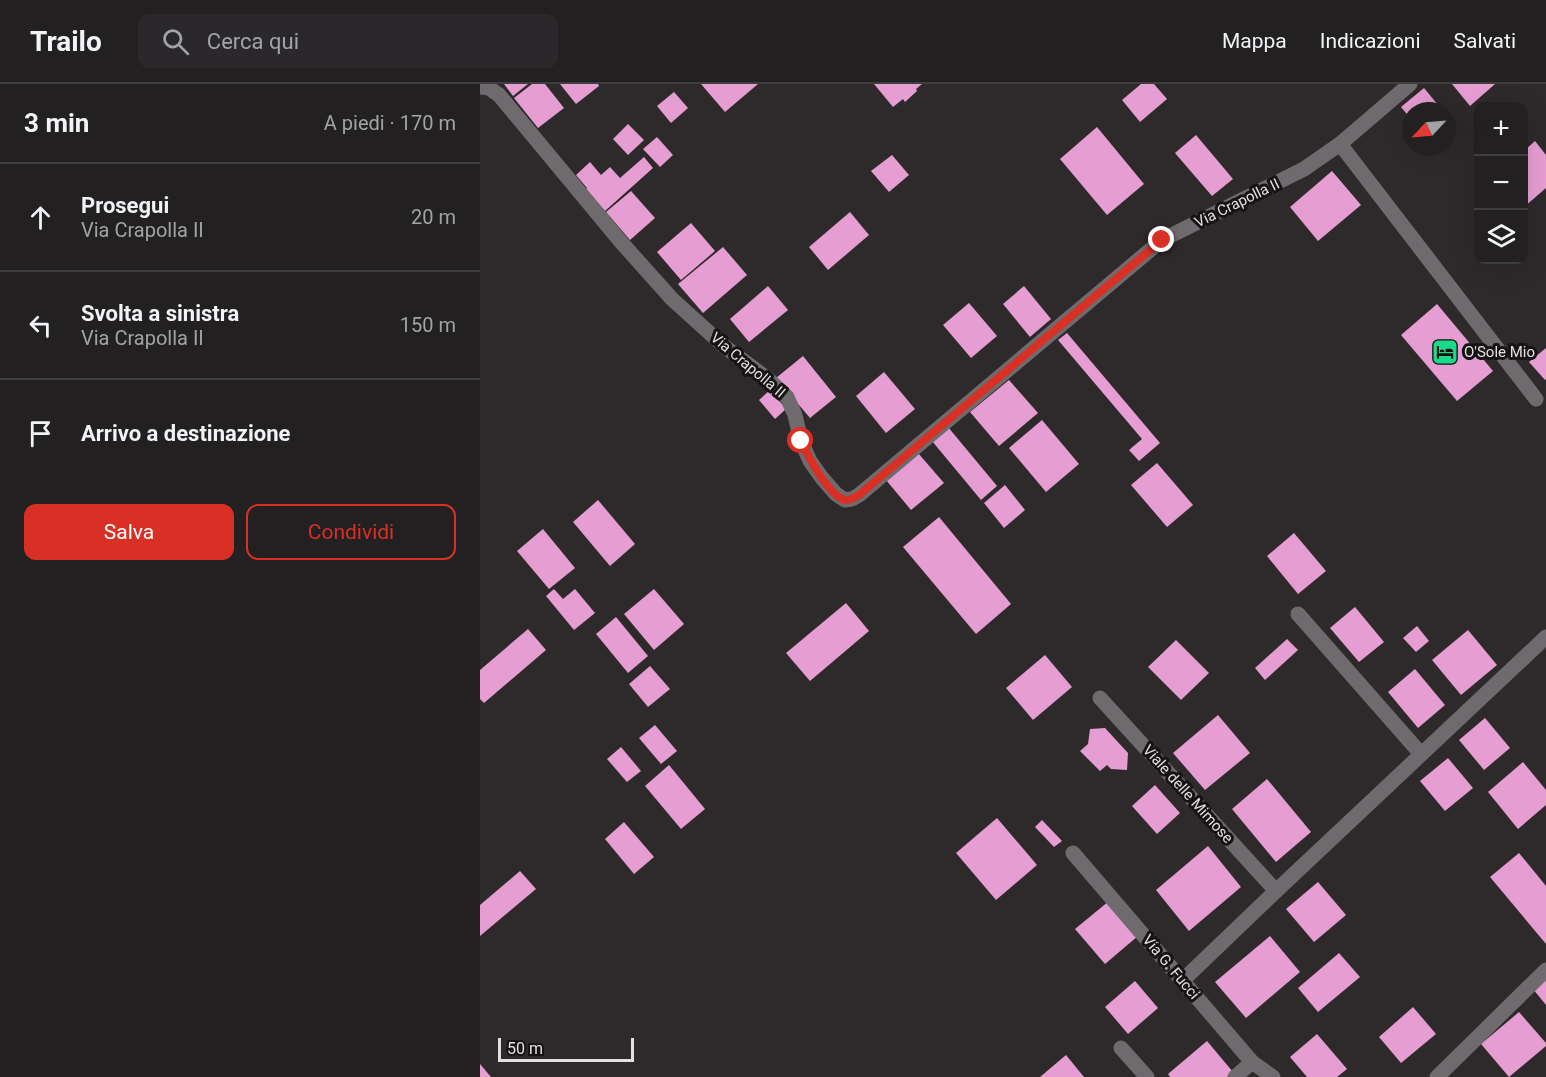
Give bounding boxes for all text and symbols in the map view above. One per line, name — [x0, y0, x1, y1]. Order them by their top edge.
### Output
search box — [138, 14, 558, 68]
text: Trailo — [30, 25, 102, 58]
icon: search — [159, 25, 192, 58]
text: Cerca qui — [207, 29, 299, 54]
text: Mappa — [1222, 29, 1287, 53]
text: Indicazioni — [1320, 29, 1421, 53]
text: Salvati — [1454, 29, 1516, 53]
north arrow — [1402, 102, 1456, 156]
map controls — [1474, 102, 1528, 264]
button: + — [1474, 102, 1528, 156]
text: 3 min — [24, 108, 89, 138]
text: A piedi · 170 m — [324, 111, 456, 135]
button: − — [1474, 156, 1528, 210]
street label: Via Crapolla II — [1192, 175, 1282, 231]
text: Prosegui — [81, 193, 169, 218]
icon: ahead — [24, 201, 57, 234]
text: 20 m — [411, 205, 456, 229]
button: layers — [1474, 210, 1528, 264]
text: Via Crapolla II — [81, 218, 204, 242]
route end — [1148, 226, 1174, 252]
text: Svolta a sinistra — [81, 301, 239, 326]
icon: left — [24, 309, 57, 342]
text: 150 m — [400, 313, 456, 337]
text: Via Crapolla II — [81, 326, 204, 350]
street label: Via Crapolla II — [707, 329, 789, 401]
hotel icon: O'Sole Mio — [1430, 337, 1460, 367]
place label: O'Sole Mio — [1464, 343, 1535, 361]
icon: arrive — [24, 417, 57, 450]
text: Arrivo a destinazione — [81, 421, 290, 446]
route start — [787, 427, 813, 453]
button: Salva — [24, 504, 234, 560]
button: Condividi — [246, 504, 456, 560]
street label: Viale delle Mimose — [1139, 741, 1237, 847]
street label: Via G. Fucci — [1139, 931, 1203, 1003]
scale bar — [498, 1035, 634, 1062]
text: 50 m — [507, 1039, 543, 1058]

